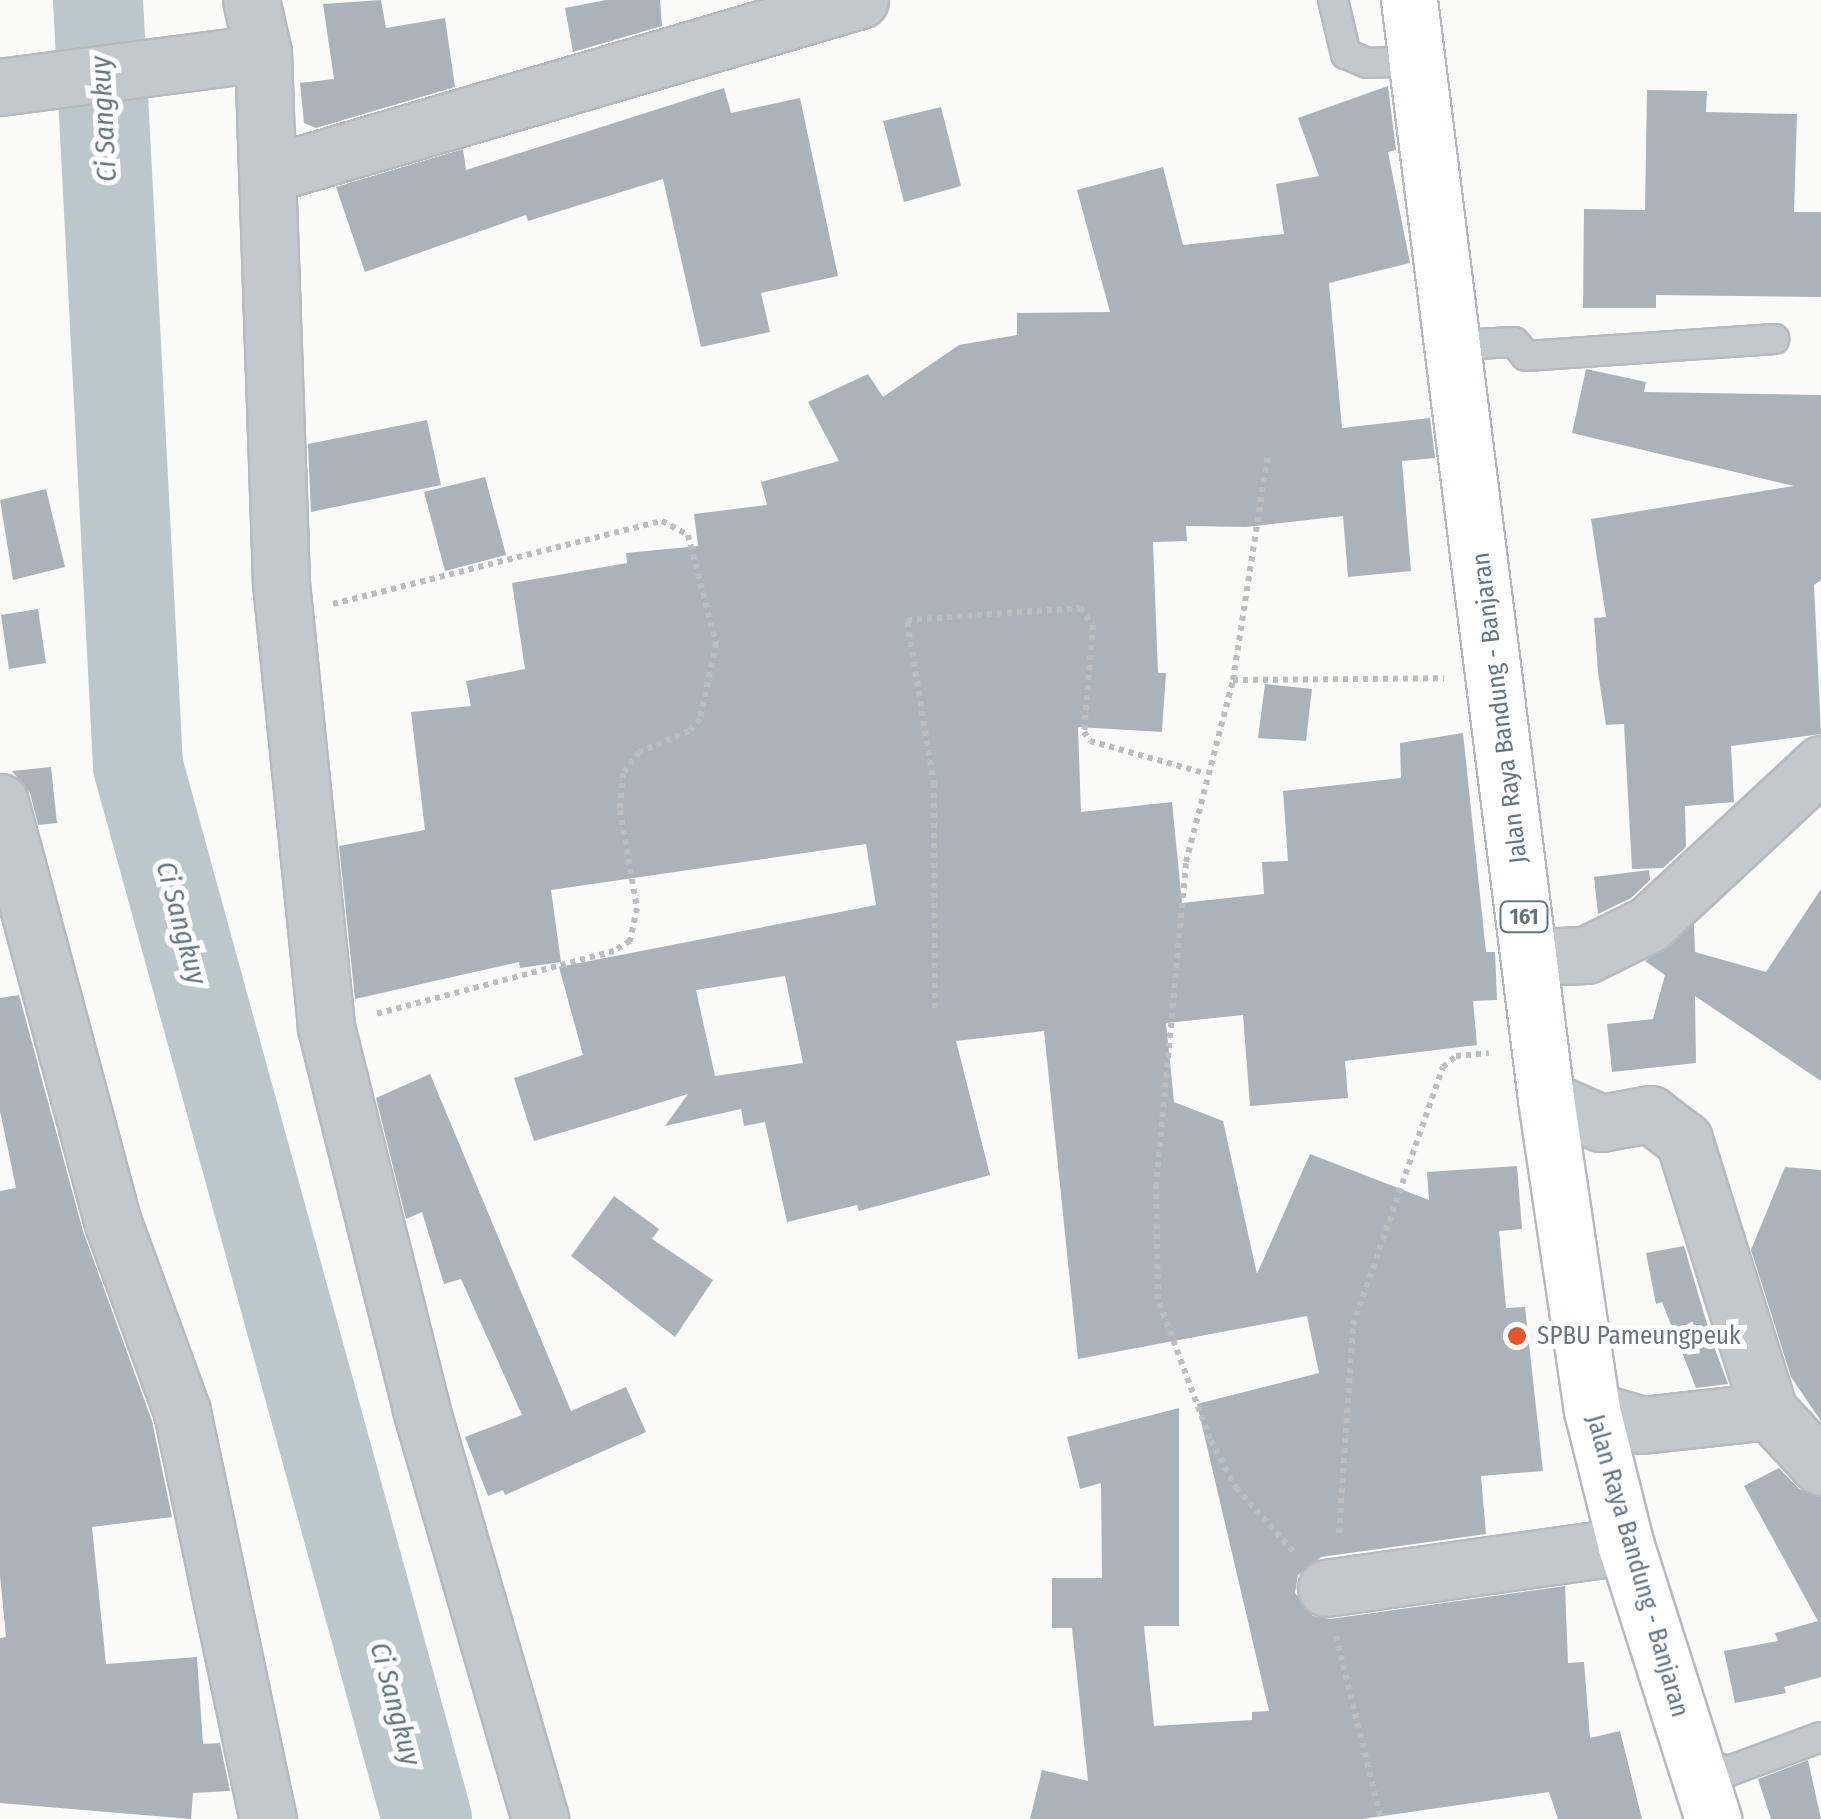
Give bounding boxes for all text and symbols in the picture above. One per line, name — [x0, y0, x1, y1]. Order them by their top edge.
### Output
water label: Ci Sangkuy — [84, 55, 124, 183]
street label: Jalan Raya Bandung - Banjaran — [1466, 551, 1534, 865]
water label: Ci Sangkuy — [148, 858, 214, 988]
road number: 161 — [1499, 900, 1549, 934]
place label: SPBU Pameungpeuk — [1537, 1321, 1741, 1351]
marker: SPBU Pameungpeuk — [1506, 1325, 1528, 1347]
street label: Jalan Raya Bandung - Banjaran — [1579, 1411, 1695, 1721]
water label: Ci Sangkuy — [362, 1639, 428, 1769]

